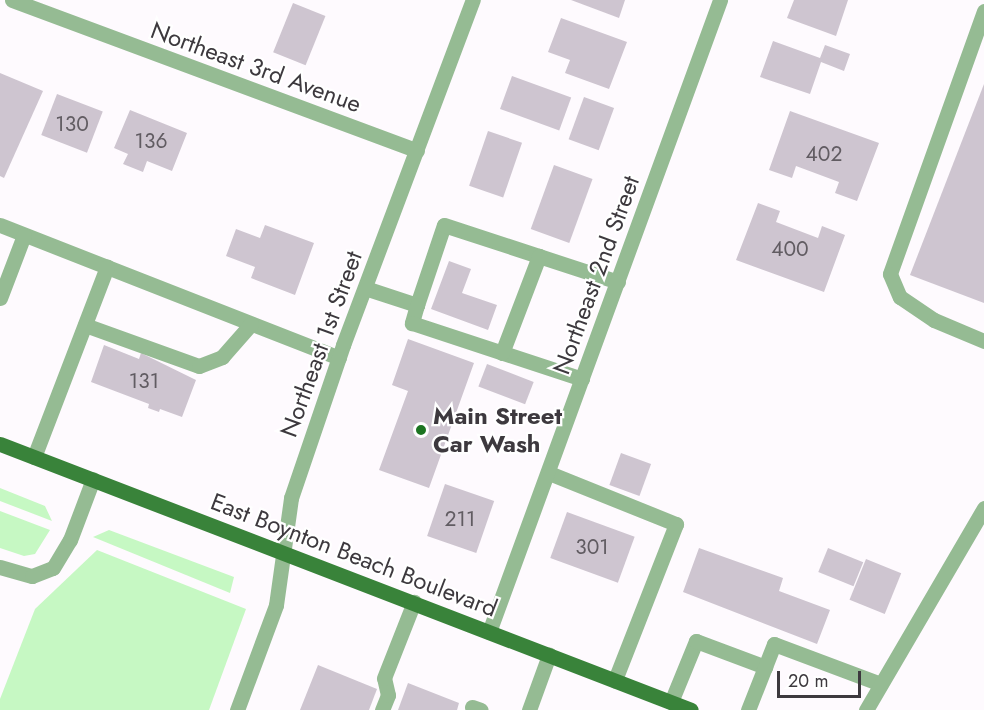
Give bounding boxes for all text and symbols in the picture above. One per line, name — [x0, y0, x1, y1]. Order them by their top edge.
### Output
street label: Northeast 3rd Avenue — [147, 16, 365, 118]
house number: 130 — [55, 111, 89, 137]
house number: 136 — [134, 128, 168, 154]
house number: 402 — [806, 141, 842, 167]
street label: Northeast 2nd Street — [547, 172, 645, 378]
house number: 400 — [771, 236, 809, 262]
street label: Northeast 1st Street — [274, 247, 368, 441]
house number: 131 — [129, 368, 159, 394]
place label: Main Street Car Wash — [433, 402, 562, 458]
marker: Main Street Car Wash — [414, 423, 428, 437]
street label: East Boynton Beach Boulevard — [207, 487, 501, 623]
house number: 211 — [445, 506, 475, 532]
house number: 301 — [575, 534, 609, 560]
scale bar — [780, 659, 864, 697]
text: 20 m — [788, 668, 828, 694]

